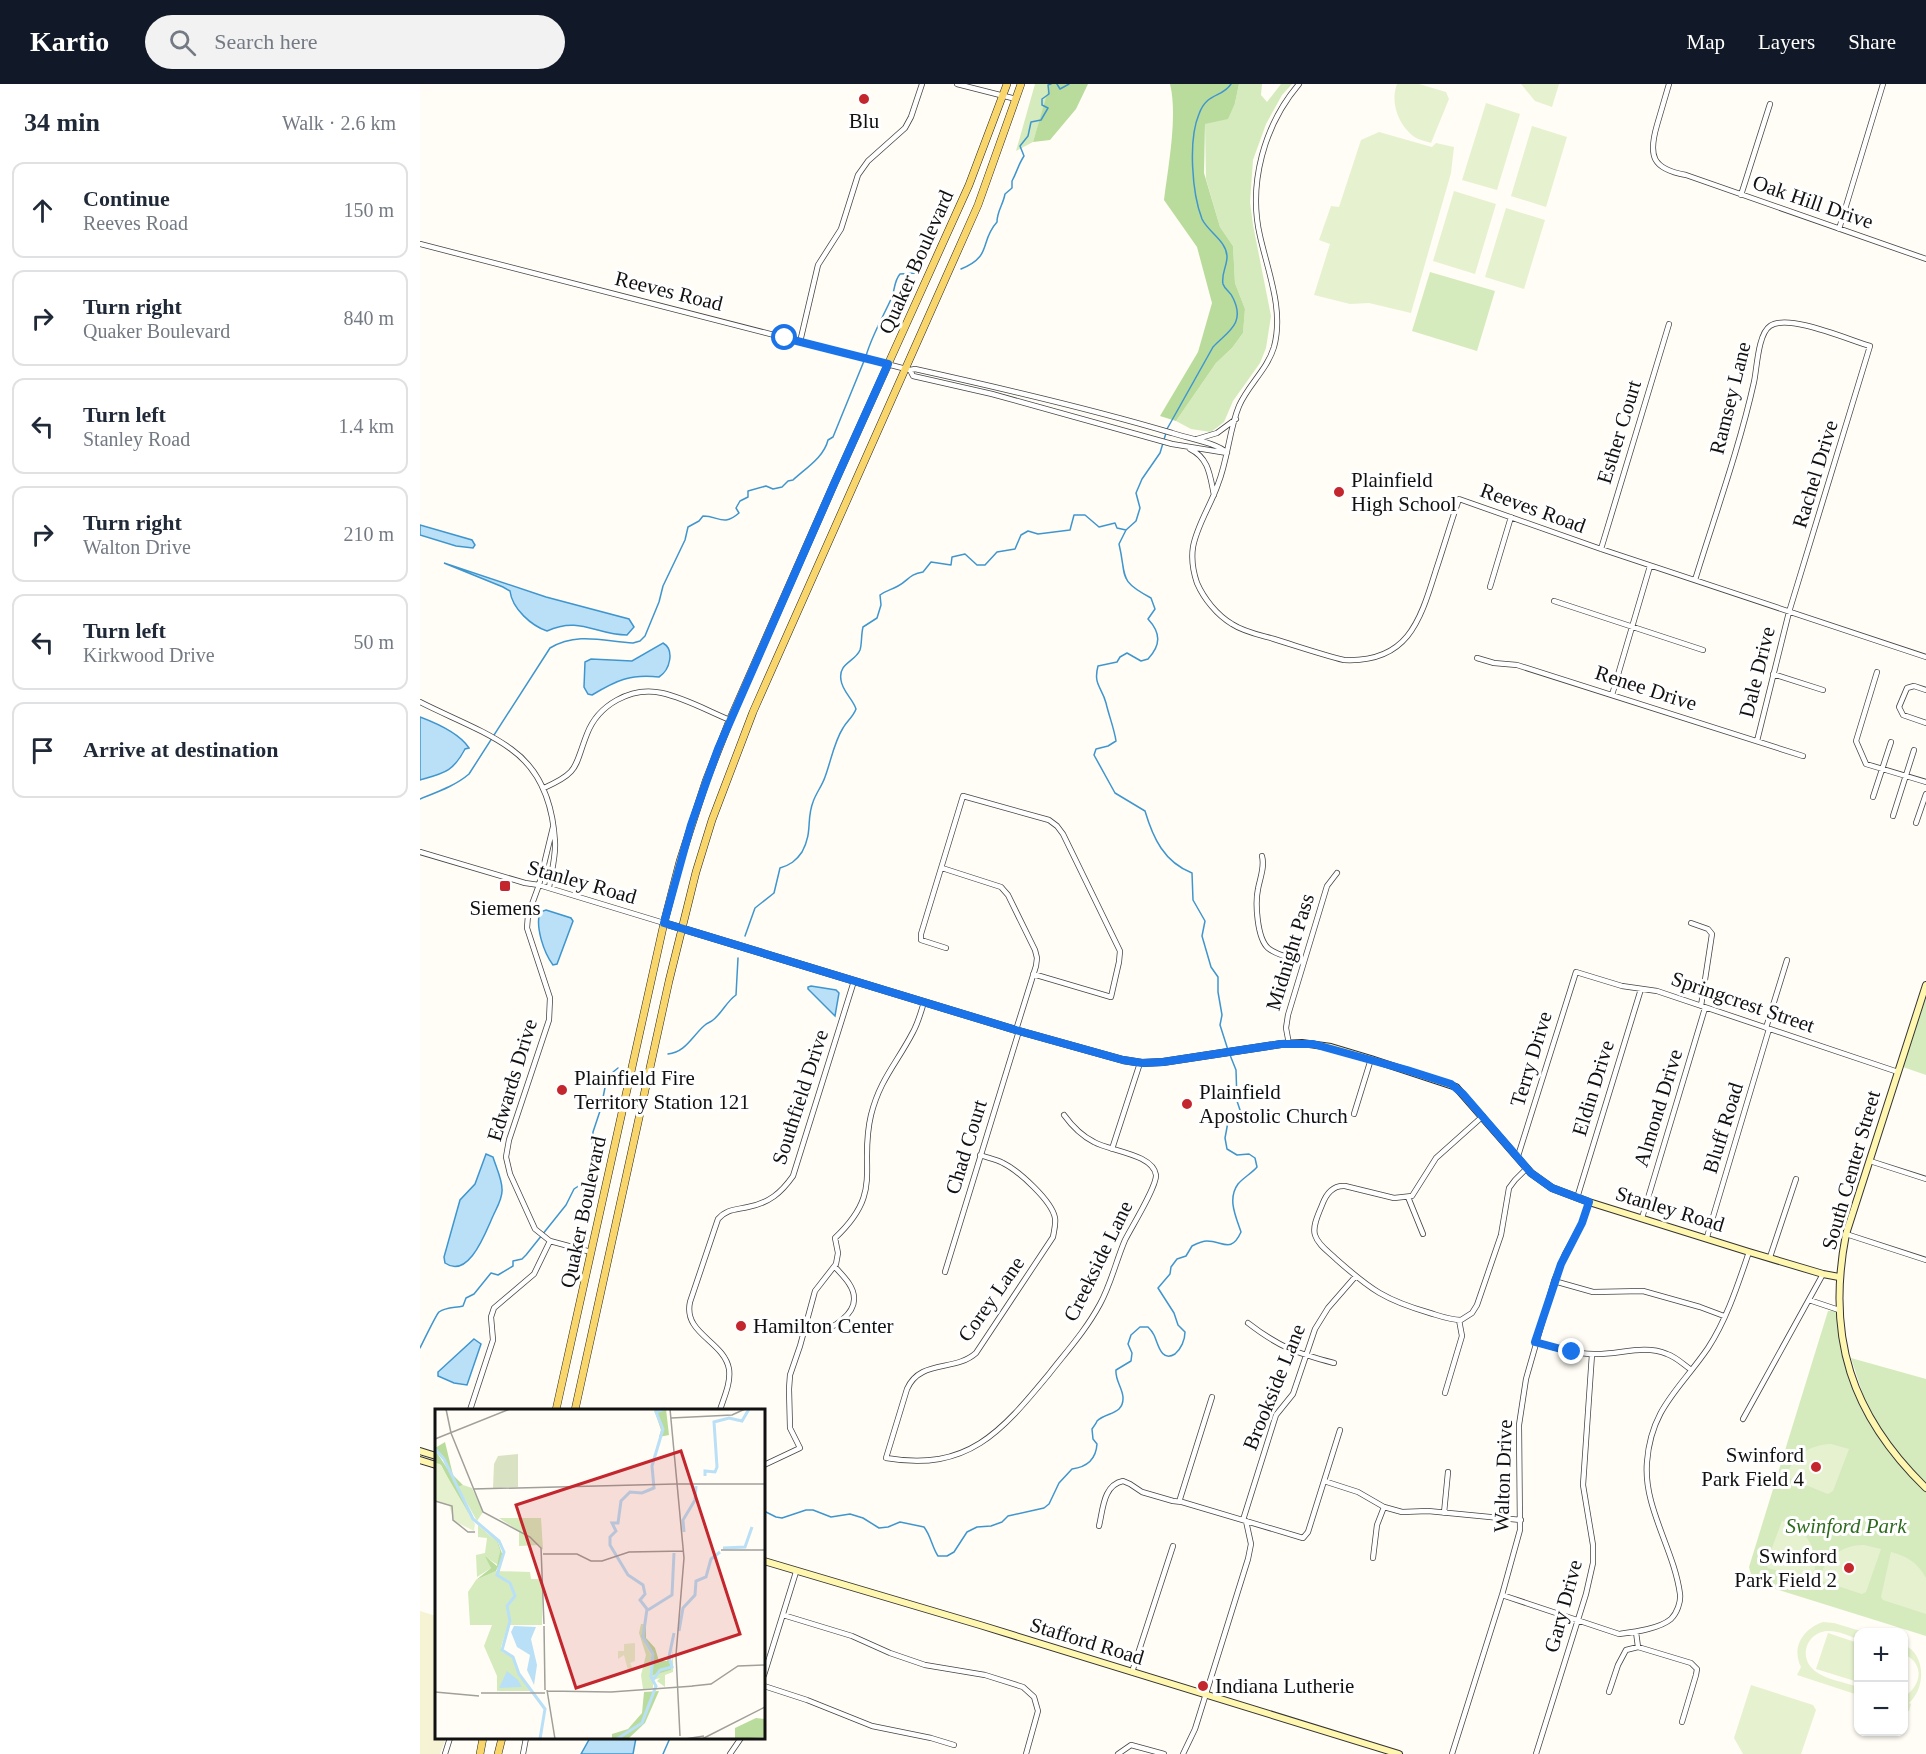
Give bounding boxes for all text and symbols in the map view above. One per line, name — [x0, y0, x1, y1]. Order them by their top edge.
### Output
search box — [145, 15, 565, 69]
text: Kartio — [30, 26, 109, 57]
icon: search — [166, 26, 199, 59]
text: Search here — [214, 29, 318, 54]
text: Map — [1687, 30, 1725, 54]
text: Layers — [1758, 30, 1815, 54]
text: Share — [1848, 30, 1896, 54]
marker: Blu — [857, 92, 871, 106]
text: 34 min — [24, 108, 100, 137]
place label: Blu — [849, 109, 880, 133]
text: Walk · 2.6 km — [282, 112, 396, 134]
street label: Oak Hill Drive — [1750, 170, 1876, 234]
text: Continue — [83, 186, 170, 211]
street label: Quaker Boulevard — [874, 186, 959, 337]
icon: ahead — [26, 194, 59, 227]
text: 150 m — [343, 199, 394, 221]
text: Reeves Road — [83, 212, 188, 234]
street label: Reeves Road — [613, 266, 726, 316]
text: Turn right — [83, 294, 182, 319]
icon: right — [26, 302, 59, 335]
text: 840 m — [343, 307, 394, 329]
text: Quaker Boulevard — [83, 320, 230, 342]
route start — [771, 324, 797, 350]
street label: Ramsey Lane — [1704, 339, 1756, 457]
street label: Esther Court — [1592, 377, 1646, 487]
text: Turn left — [83, 402, 166, 427]
icon: left — [26, 410, 59, 443]
text: 1.4 km — [338, 415, 394, 437]
street label: Rachel Drive — [1787, 417, 1843, 531]
text: Stanley Road — [83, 428, 190, 450]
place label: Plainfield High School — [1351, 468, 1457, 516]
street label: Reeves Road — [1477, 478, 1589, 538]
marker: Plainfield High School — [1332, 485, 1346, 499]
text: Turn right — [83, 510, 182, 535]
icon: right — [26, 518, 59, 551]
text: 210 m — [343, 523, 394, 545]
text: Walton Drive — [83, 536, 191, 558]
text: Turn left — [83, 618, 166, 643]
street label: Dale Drive — [1734, 624, 1780, 720]
icon: left — [26, 626, 59, 659]
text: 50 m — [353, 631, 394, 653]
text: Kirkwood Drive — [83, 644, 215, 666]
street label: Renee Drive — [1592, 660, 1700, 716]
icon: arrive — [26, 734, 59, 767]
text: Arrive at destination — [83, 737, 279, 762]
street label: Stanley Road — [525, 855, 640, 909]
marker: Siemens — [498, 879, 512, 893]
street label: Midnight Pass — [1261, 891, 1319, 1013]
place label: Siemens — [469, 896, 541, 920]
street label: Springcrest Street — [1668, 966, 1818, 1038]
street label: Terry Drive — [1505, 1009, 1557, 1109]
street label: Edwards Drive — [482, 1016, 542, 1144]
street label: Southfield Drive — [767, 1026, 833, 1168]
street label: Eldin Drive — [1567, 1037, 1619, 1139]
street label: Almond Drive — [1629, 1046, 1687, 1170]
place label: Plainfield Fire Territory Station 121 — [574, 1066, 750, 1114]
street label: Bluff Road — [1698, 1079, 1748, 1176]
place label: Plainfield Apostolic Church — [1199, 1080, 1348, 1128]
marker: Plainfield Fire Territory Station 121 — [555, 1083, 569, 1097]
street label: South Center Street — [1817, 1087, 1885, 1252]
street label: Chad Court — [940, 1097, 992, 1197]
marker: Plainfield Apostolic Church — [1180, 1097, 1194, 1111]
street label: Quaker Boulevard — [555, 1133, 611, 1290]
street label: Stanley Road — [1613, 1181, 1728, 1237]
street label: Creekside Lane — [1058, 1197, 1138, 1325]
street label: Corey Lane — [953, 1252, 1029, 1346]
place label: Hamilton Center — [753, 1314, 894, 1338]
marker: Hamilton Center — [734, 1319, 748, 1333]
street label: Brookside Lane — [1238, 1321, 1310, 1453]
route end — [1558, 1338, 1584, 1364]
inset map — [435, 1409, 765, 1739]
street label: Walton Drive — [1489, 1419, 1517, 1533]
place label: Swinford Park Field 4 — [1701, 1443, 1804, 1491]
marker: Swinford Park Field 4 — [1809, 1460, 1823, 1474]
park label: Swinford Park — [1785, 1514, 1907, 1538]
place label: Swinford Park Field 2 — [1734, 1544, 1837, 1592]
street label: Gary Drive — [1539, 1557, 1587, 1655]
marker: Swinford Park Field 2 — [1842, 1561, 1856, 1575]
street label: Stafford Road — [1027, 1612, 1147, 1670]
map controls — [1854, 1628, 1908, 1736]
button: + — [1854, 1628, 1908, 1682]
place label: Indiana Lutherie — [1215, 1674, 1354, 1698]
marker: Indiana Lutherie — [1196, 1679, 1210, 1693]
button: − — [1854, 1682, 1908, 1736]

